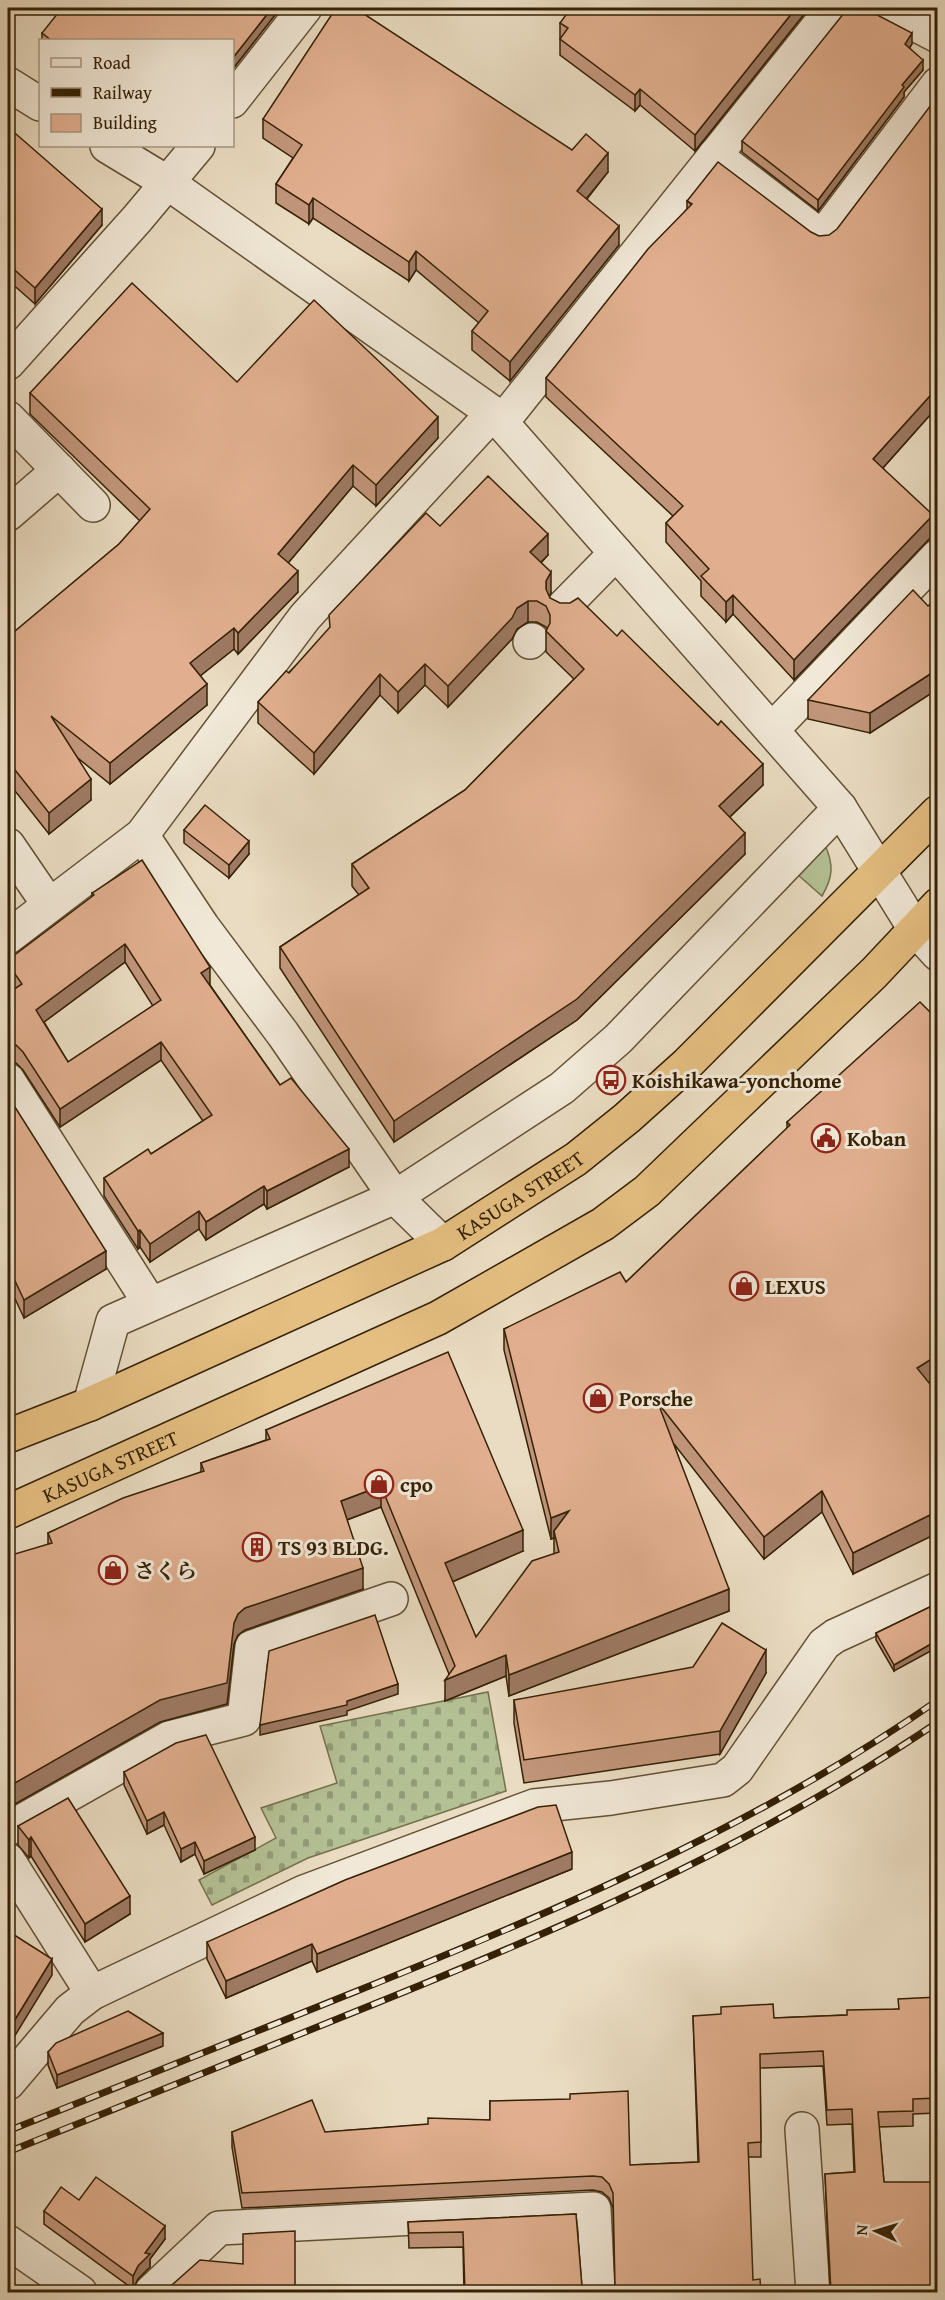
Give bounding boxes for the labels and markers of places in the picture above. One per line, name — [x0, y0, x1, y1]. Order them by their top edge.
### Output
bus stop icon: Koishikawa-yonchome — [595, 1064, 627, 1096]
place label: Koishikawa-yonchome — [632, 1065, 842, 1096]
public building icon: Koban — [810, 1122, 842, 1154]
place label: Koban — [847, 1123, 907, 1154]
shop icon: LEXUS — [728, 1270, 760, 1302]
place label: LEXUS — [765, 1271, 826, 1302]
shop icon: Porsche — [582, 1382, 614, 1414]
place label: Porsche — [619, 1383, 693, 1414]
shop icon: cpo — [363, 1468, 395, 1500]
place label: cpo — [400, 1469, 433, 1500]
building icon: TS 93 BLDG. — [241, 1531, 273, 1563]
place label: TS 93 BLDG. — [278, 1532, 389, 1563]
shop icon: さくら — [97, 1554, 129, 1586]
place label: さくら — [134, 1555, 197, 1586]

